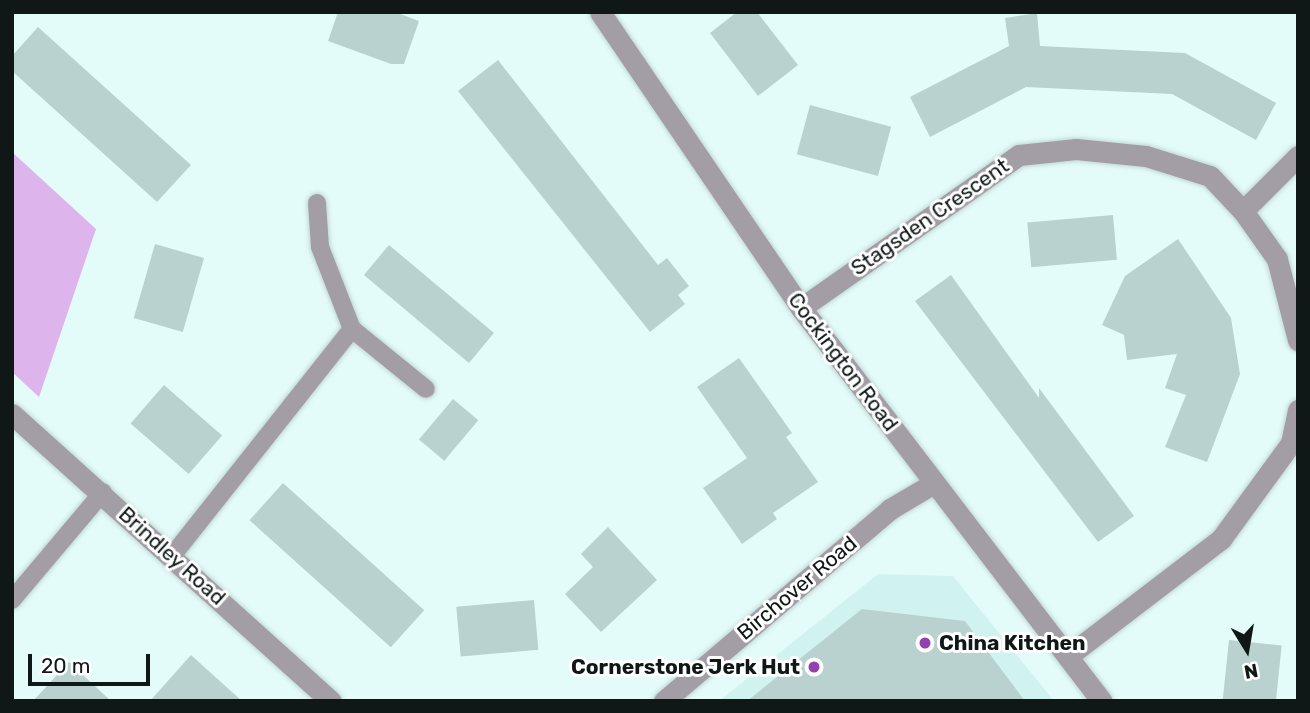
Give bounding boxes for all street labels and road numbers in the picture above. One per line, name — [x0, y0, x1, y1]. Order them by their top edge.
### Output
street label: Stagsden Crescent — [846, 153, 1014, 281]
street label: Cockington Road — [783, 288, 903, 436]
street label: Brindley Road — [113, 501, 231, 611]
street label: Birchover Road — [732, 531, 862, 645]

